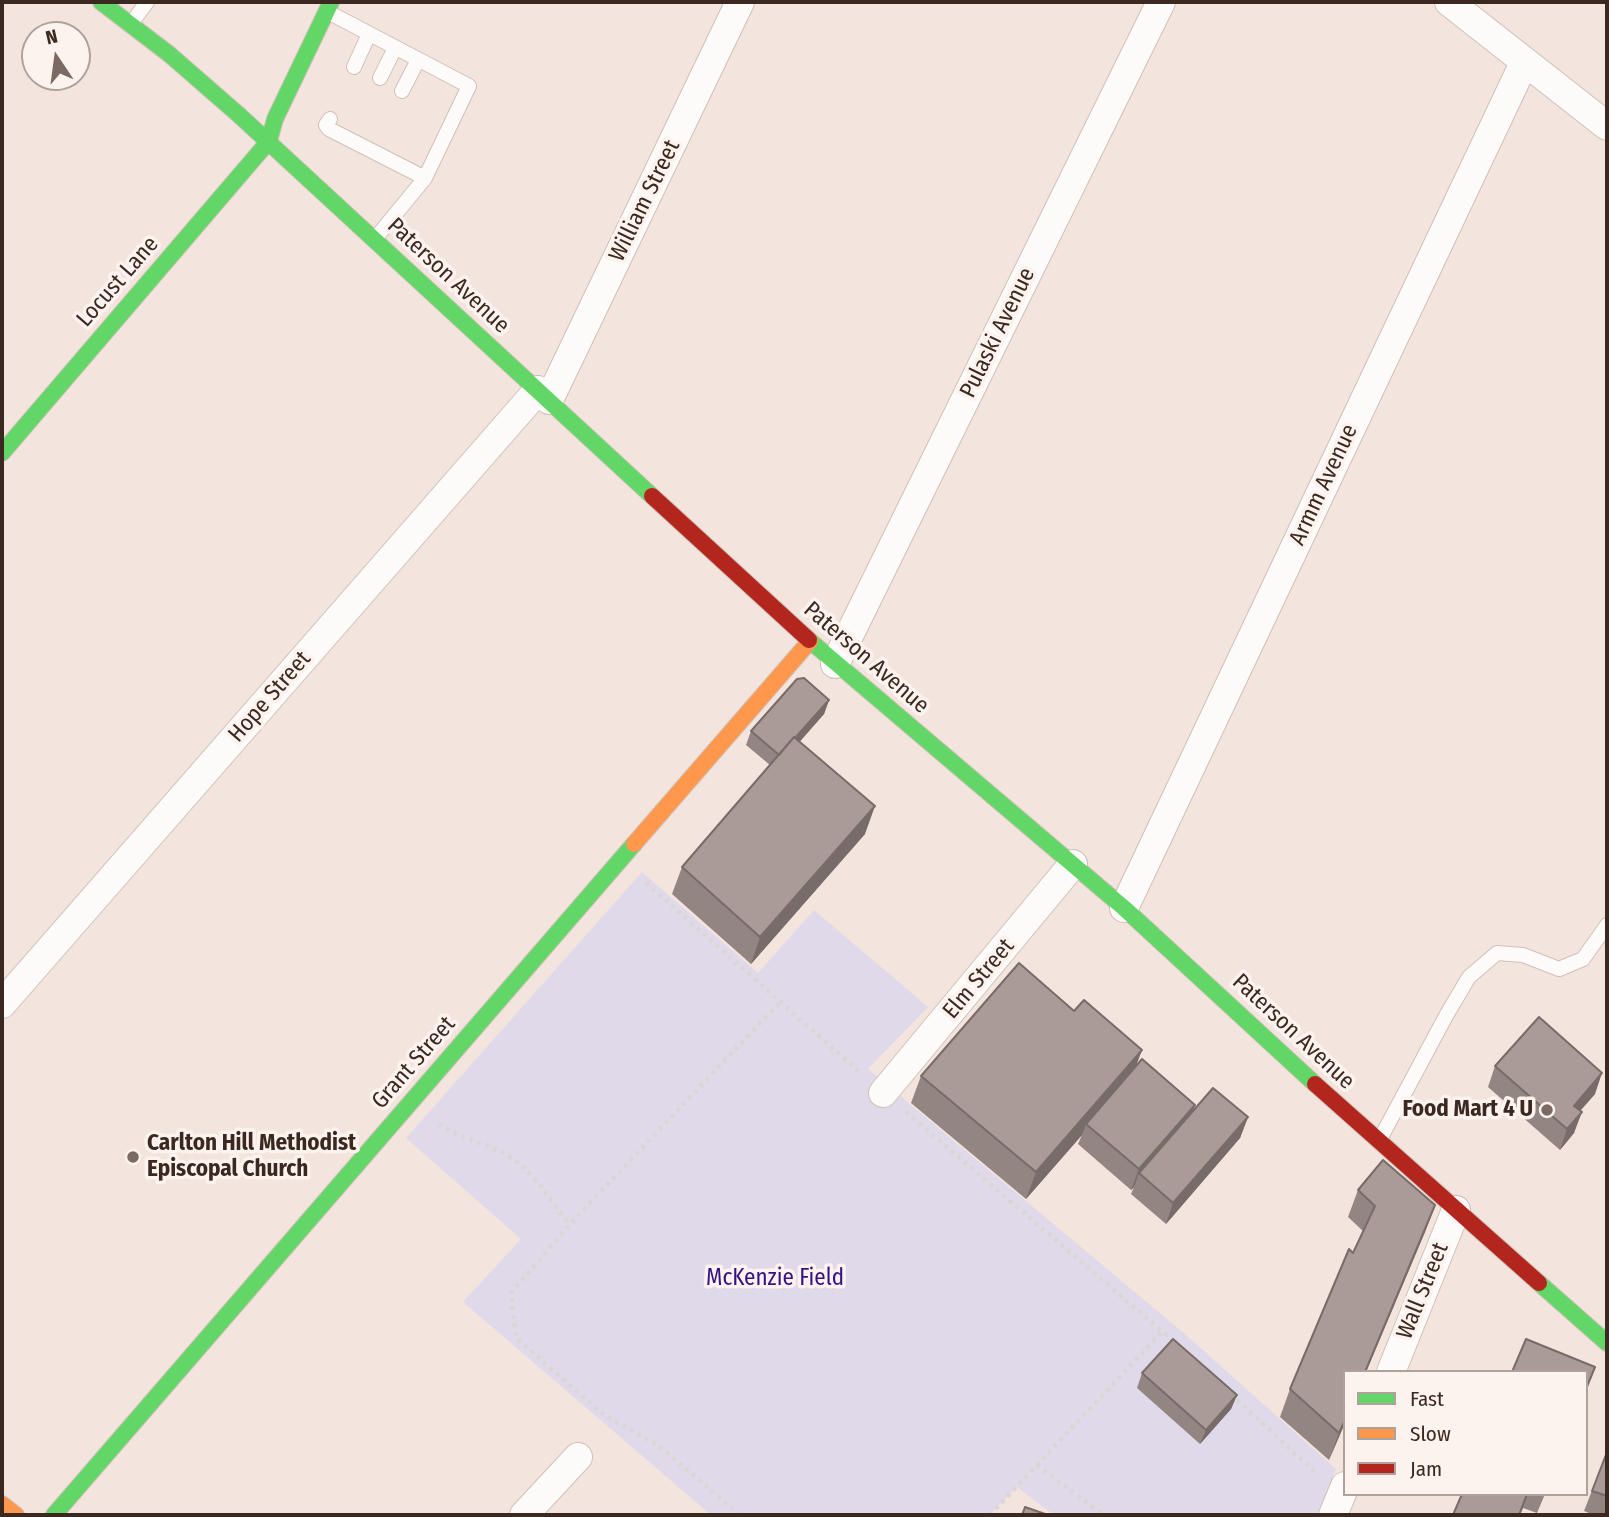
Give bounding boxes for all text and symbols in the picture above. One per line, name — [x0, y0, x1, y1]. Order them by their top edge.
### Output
north arrow — [21, 21, 91, 91]
text: N — [43, 25, 60, 49]
street label: William Street — [604, 136, 686, 266]
street label: Paterson Avenue — [381, 212, 515, 340]
street label: Locust Lane — [71, 231, 165, 333]
street label: Pulaski Avenue — [955, 263, 1041, 403]
street label: Armm Avenue — [1284, 420, 1364, 550]
street label: Paterson Avenue — [798, 596, 934, 720]
street label: Hope Street — [223, 646, 317, 748]
street label: Elm Street — [937, 933, 1021, 1025]
street label: Paterson Avenue — [1226, 968, 1360, 1096]
street label: Grant Street — [366, 1011, 462, 1115]
place label: Food Mart 4 U — [1402, 1096, 1533, 1124]
marker: Food Mart 4 U — [1539, 1102, 1555, 1118]
place label: Carlton Hill Methodist Episcopal Church — [147, 1130, 356, 1184]
marker: Carlton Hill Methodist Episcopal Church — [125, 1149, 141, 1165]
street label: Wall Street — [1391, 1239, 1455, 1343]
park label: McKenzie Field — [706, 1265, 844, 1293]
legend — [1343, 1370, 1588, 1496]
text: Fast — [1410, 1386, 1444, 1412]
text: Slow — [1410, 1421, 1451, 1447]
text: Jam — [1410, 1456, 1442, 1482]

